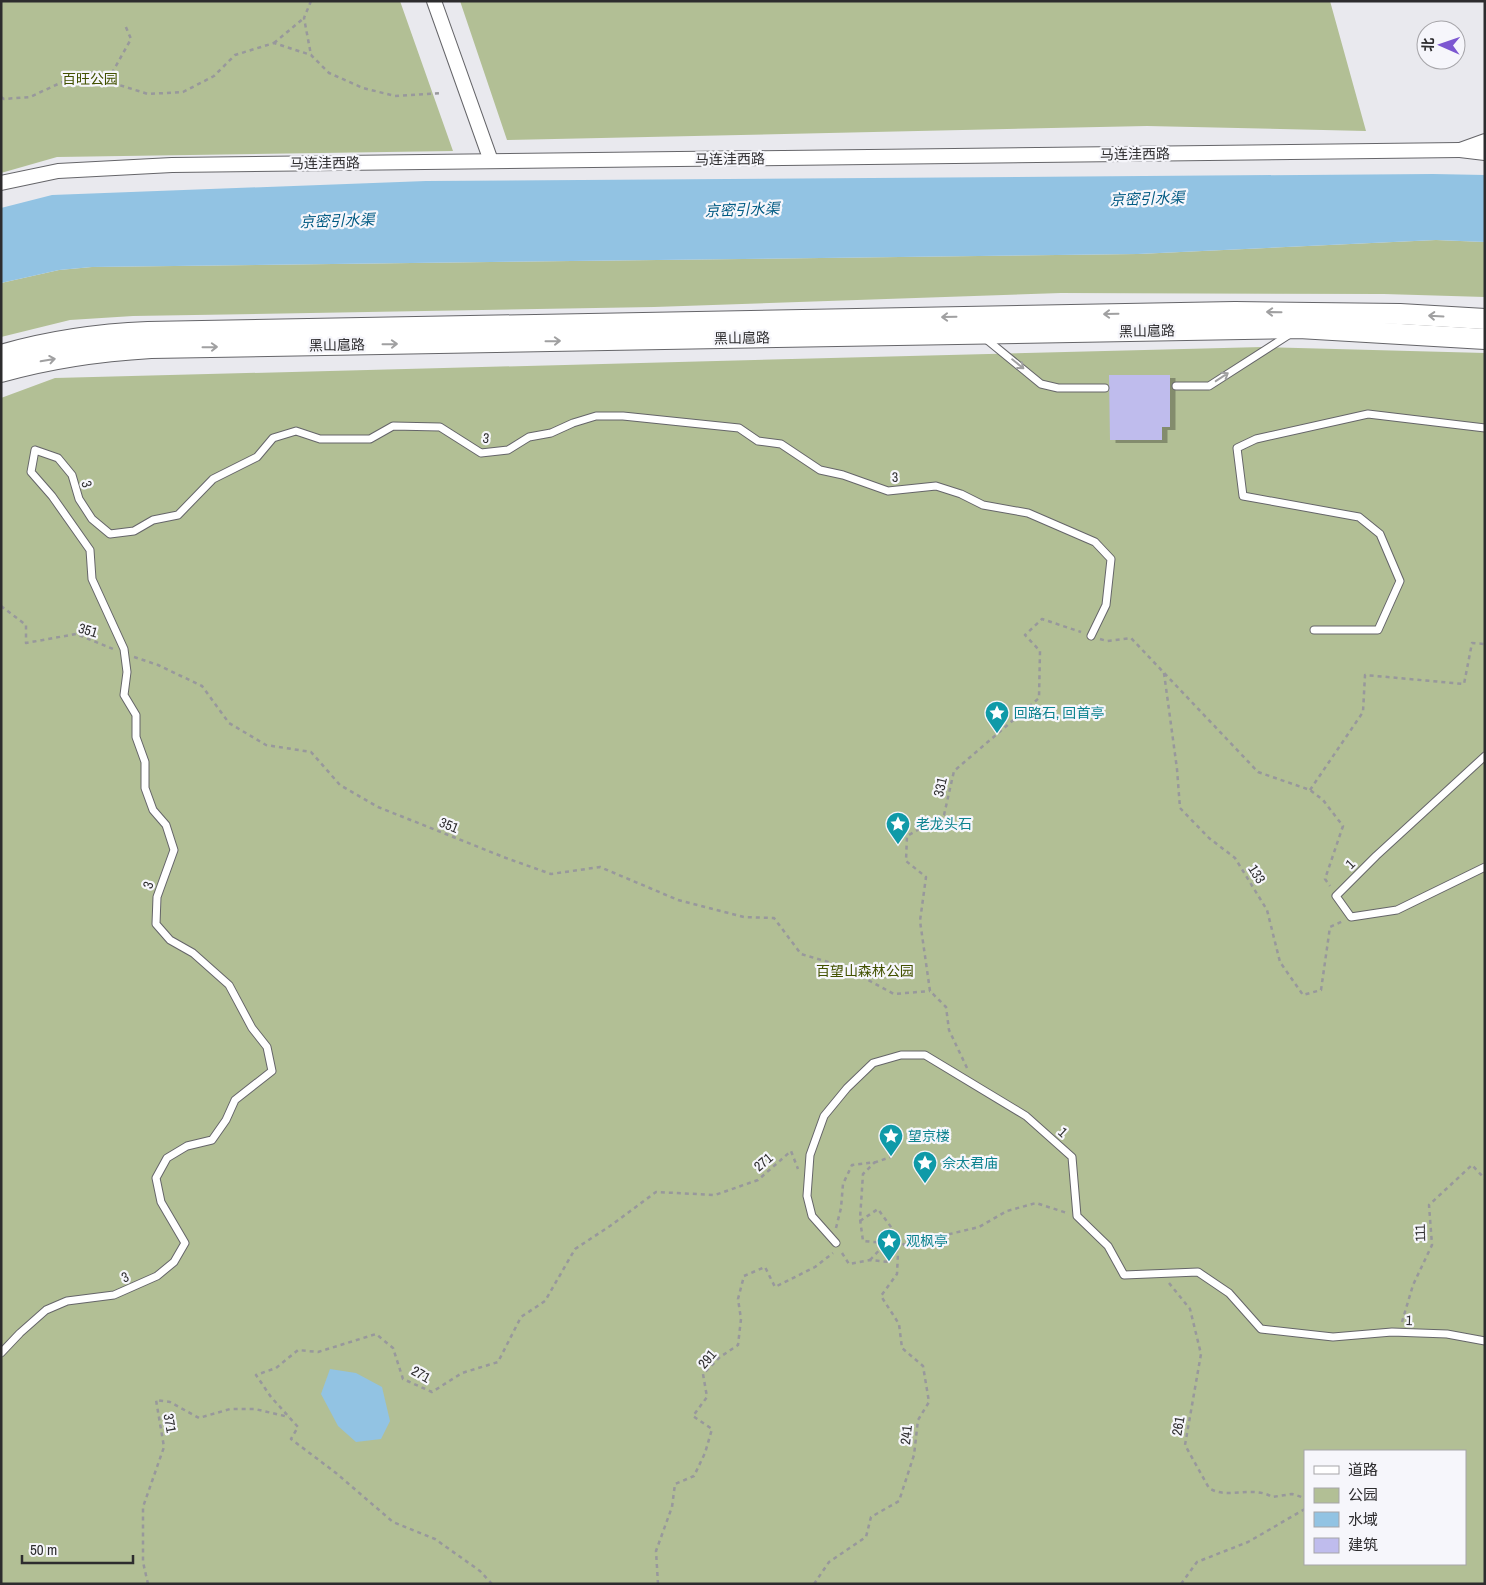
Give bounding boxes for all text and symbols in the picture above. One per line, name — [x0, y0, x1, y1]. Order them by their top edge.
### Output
north arrow — [1416, 20, 1466, 70]
text: 北 — [1419, 37, 1437, 52]
park label: 百旺公园 — [62, 70, 118, 88]
street label: 马连洼西路 — [1100, 144, 1170, 164]
street label: 马连洼西路 — [695, 149, 765, 169]
street label: 马连洼西路 — [290, 153, 360, 173]
water label: 京密引水渠 — [1109, 187, 1187, 210]
water label: 京密引水渠 — [704, 198, 782, 221]
water label: 京密引水渠 — [299, 209, 377, 232]
one-way arrow — [1266, 307, 1282, 317]
one-way arrow — [1103, 309, 1120, 319]
one-way arrow — [941, 312, 957, 322]
one-way arrow — [1428, 312, 1444, 321]
street label: 黑山扈路 — [1119, 322, 1175, 340]
street label: 黑山扈路 — [714, 329, 770, 347]
street label: 黑山扈路 — [309, 336, 365, 354]
one-way arrow — [544, 336, 560, 345]
one-way arrow — [382, 339, 398, 349]
one-way arrow — [202, 342, 218, 352]
one-way arrow — [40, 355, 56, 365]
one-way arrow — [1011, 359, 1024, 370]
one-way arrow — [1215, 372, 1229, 382]
street label: 3 — [482, 429, 490, 447]
street label: 3 — [891, 468, 899, 486]
street label: 3 — [77, 479, 97, 489]
street label: 351 — [76, 619, 100, 641]
place icon: 回路石, 回首亭 — [984, 700, 1010, 734]
place label: 回路石, 回首亭 — [1014, 704, 1104, 722]
street label: 331 — [929, 775, 951, 798]
place icon: 老龙头石 — [885, 811, 911, 845]
street label: 351 — [437, 813, 462, 837]
place label: 老龙头石 — [916, 815, 972, 833]
street label: 1 — [1341, 855, 1359, 873]
street label: 133 — [1244, 861, 1270, 887]
street label: 3 — [138, 879, 158, 891]
park label: 百望山森林公园 — [816, 962, 914, 980]
place icon: 望京楼 — [878, 1123, 904, 1157]
street label: 1 — [1055, 1123, 1072, 1141]
place label: 望京楼 — [908, 1127, 950, 1145]
street label: 271 — [750, 1149, 777, 1175]
place icon: 佘太君庙 — [912, 1150, 938, 1184]
place label: 佘太君庙 — [942, 1154, 998, 1172]
street label: 111 — [1411, 1223, 1429, 1242]
place icon: 观枫亭 — [876, 1228, 902, 1262]
place label: 观枫亭 — [906, 1232, 948, 1250]
street label: 3 — [119, 1267, 131, 1287]
street label: 1 — [1405, 1311, 1413, 1329]
street label: 291 — [694, 1345, 720, 1372]
street label: 271 — [408, 1361, 434, 1387]
street label: 371 — [159, 1412, 181, 1435]
street label: 261 — [1167, 1414, 1189, 1437]
street label: 241 — [896, 1424, 916, 1445]
legend — [1304, 1450, 1466, 1565]
text: 道路 — [1348, 1459, 1378, 1480]
text: 公园 — [1348, 1484, 1378, 1505]
text: 水域 — [1348, 1509, 1378, 1530]
scale bar — [22, 1532, 134, 1564]
text: 建筑 — [1348, 1534, 1378, 1555]
text: 50 m — [30, 1539, 57, 1560]

